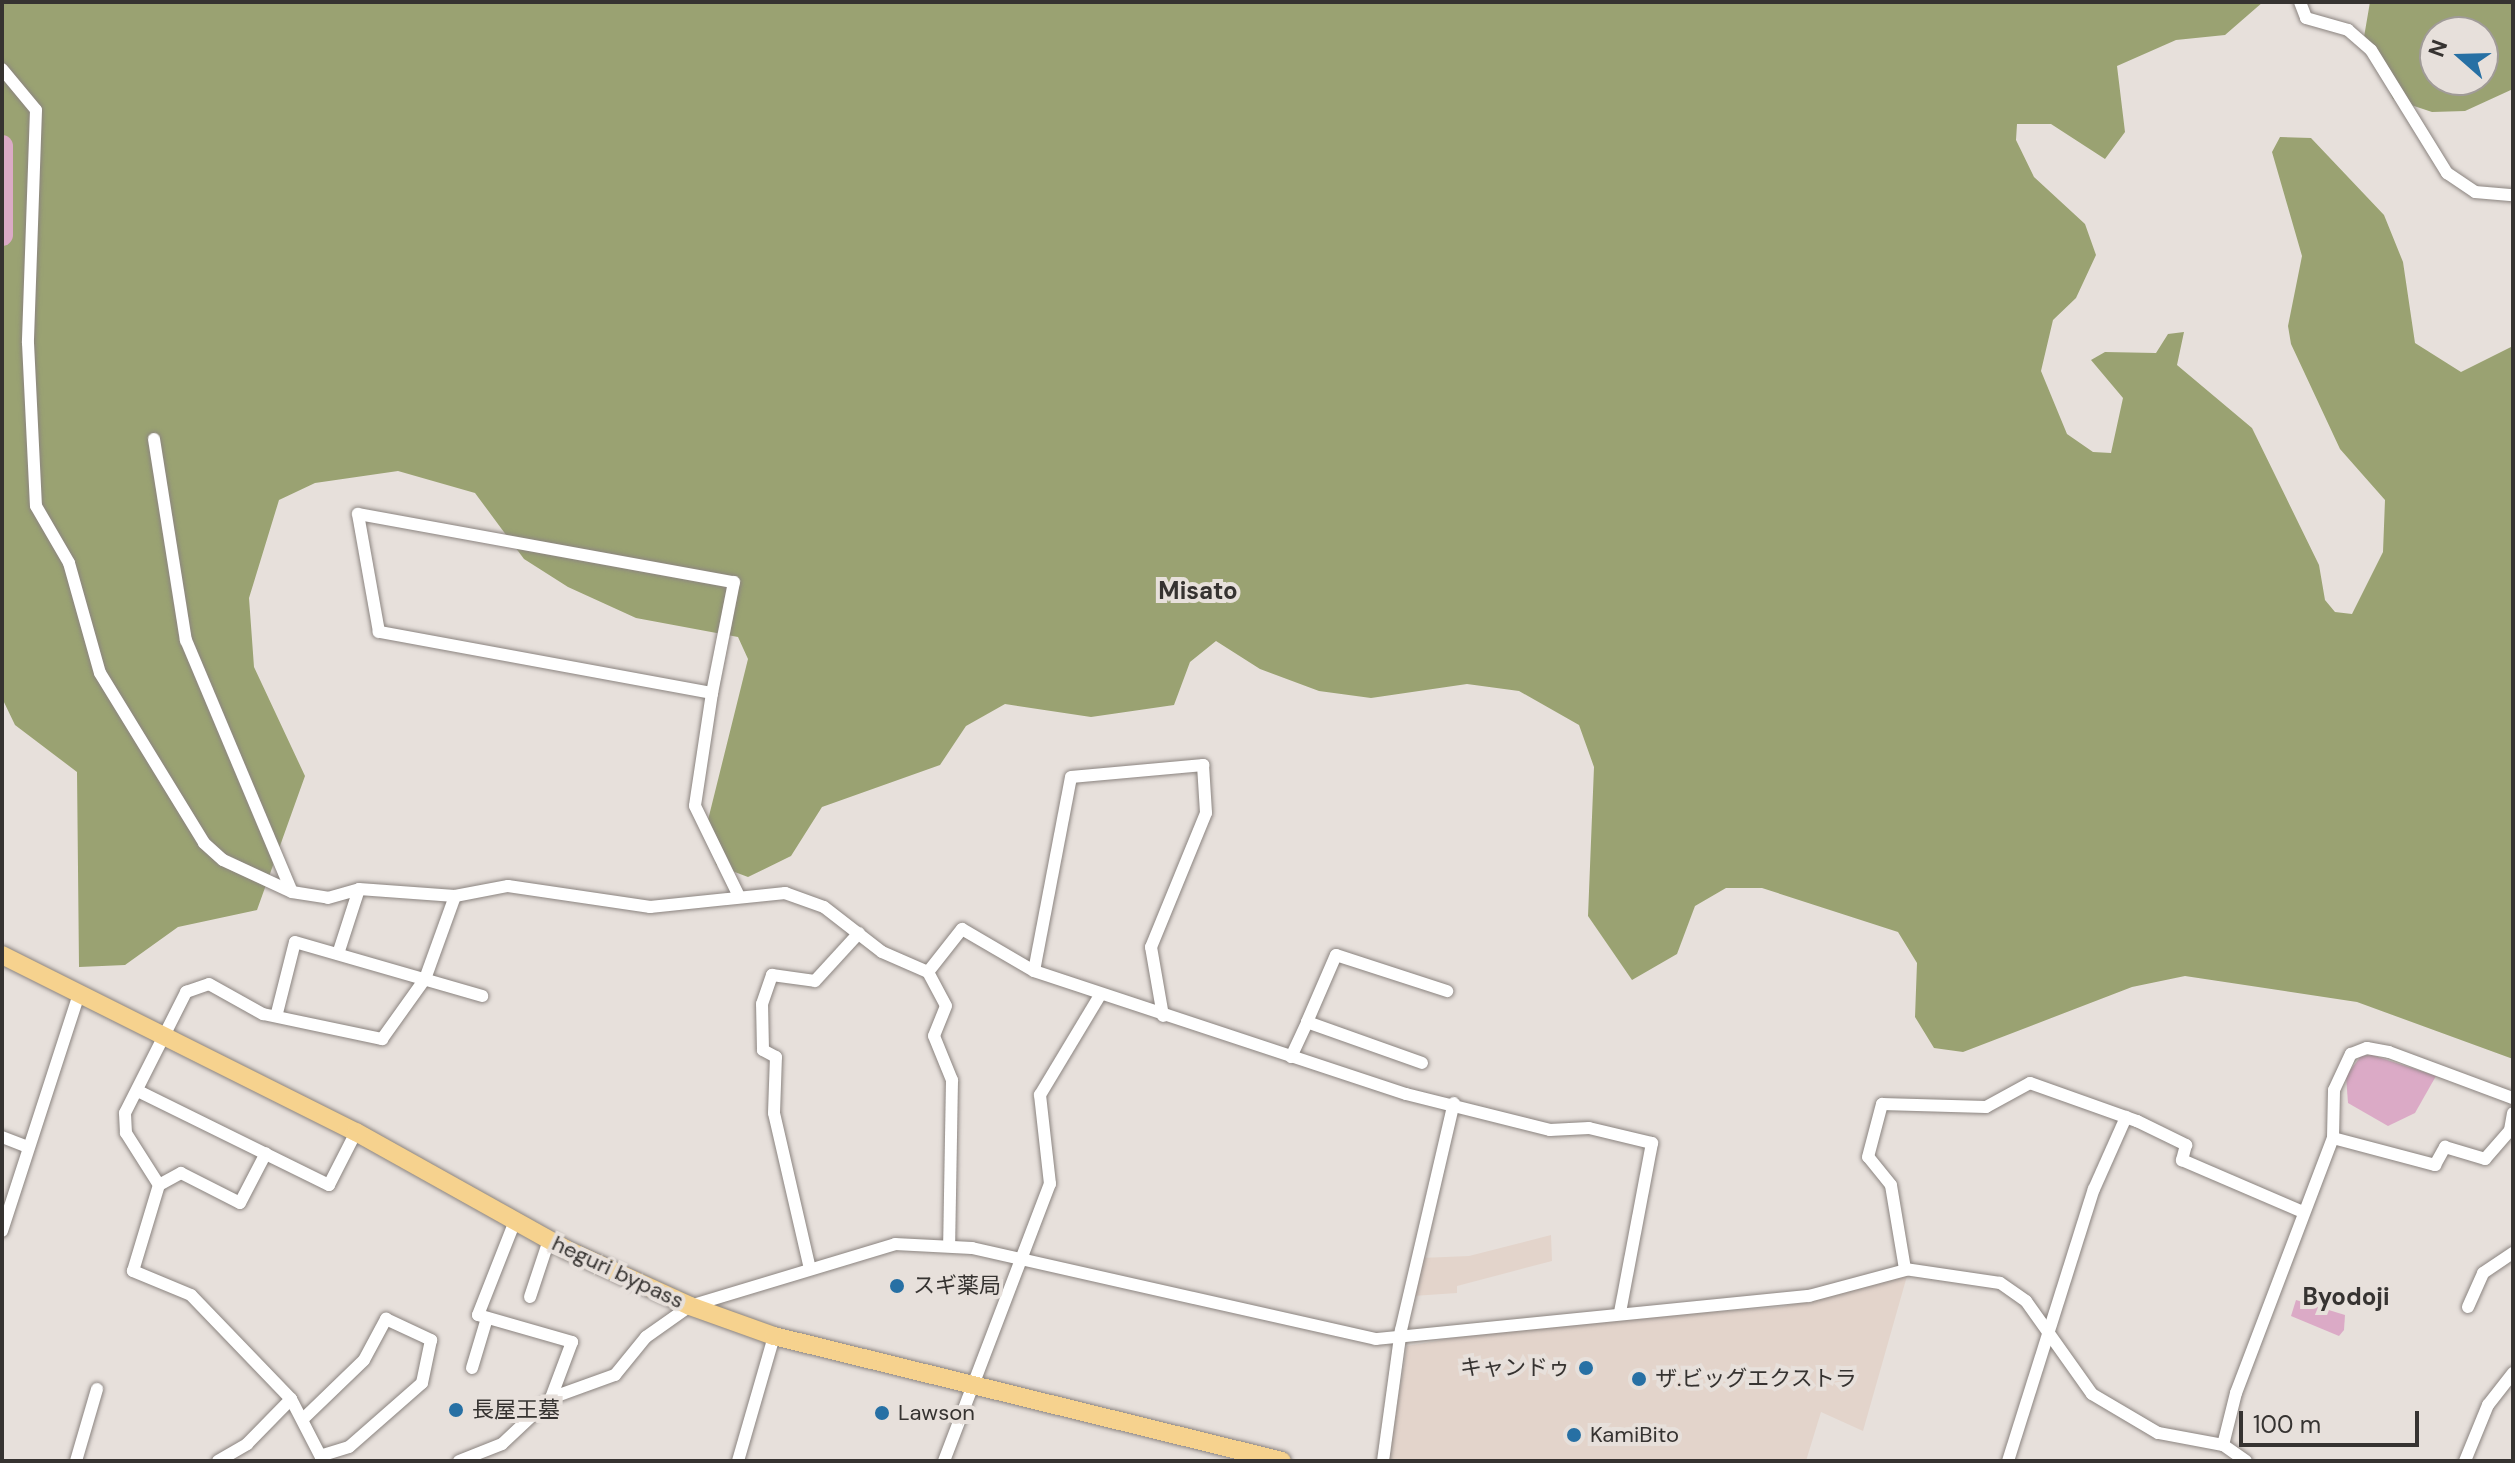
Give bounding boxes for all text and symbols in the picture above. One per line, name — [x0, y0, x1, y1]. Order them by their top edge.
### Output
north arrow — [2419, 16, 2499, 96]
text: N — [2421, 36, 2454, 61]
district label: Misato — [1158, 577, 1238, 605]
street label: heguri bypass — [548, 1230, 688, 1314]
place label: スギ薬局 — [913, 1273, 1001, 1299]
marker: スギ薬局 — [888, 1277, 906, 1295]
district label: Byodoji — [2303, 1283, 2389, 1311]
place label: キャンドゥ — [1460, 1355, 1570, 1381]
marker: キャンドゥ — [1577, 1359, 1595, 1377]
place label: ザ.ビッグエクストラ — [1655, 1366, 1857, 1392]
marker: ザ.ビッグエクストラ — [1630, 1370, 1648, 1388]
scale bar — [2243, 1395, 2423, 1445]
place label: 長屋王墓 — [472, 1397, 560, 1423]
place label: Lawson — [898, 1400, 975, 1426]
marker: 長屋王墓 — [447, 1401, 465, 1419]
marker: Lawson — [873, 1404, 891, 1422]
text: 100 m — [2253, 1409, 2321, 1440]
place label: KamiBito — [1590, 1422, 1679, 1448]
marker: KamiBito — [1565, 1426, 1583, 1444]

